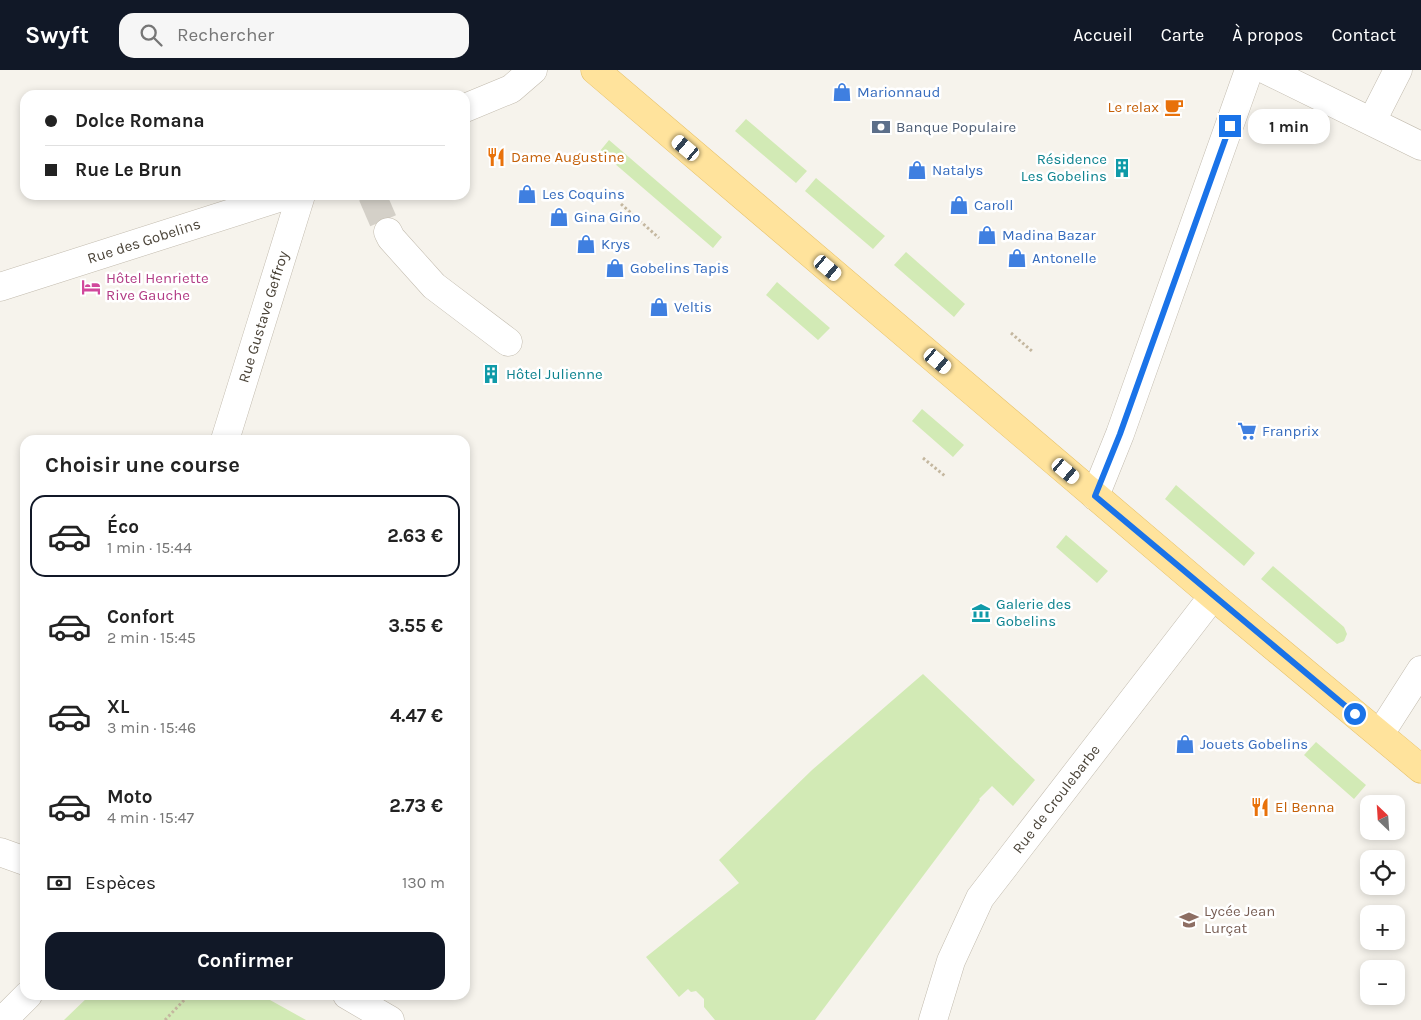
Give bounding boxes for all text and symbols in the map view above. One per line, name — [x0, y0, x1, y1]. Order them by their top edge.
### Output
search box — [119, 13, 469, 58]
text: Swyft — [25, 21, 89, 49]
icon: search — [137, 21, 165, 49]
text: Rechercher — [177, 24, 274, 46]
text: Accueil — [1073, 24, 1133, 46]
text: Carte — [1161, 24, 1204, 46]
text: À propos — [1232, 24, 1304, 46]
text: Contact — [1332, 24, 1396, 46]
shop icon: Marionnaud — [831, 81, 853, 103]
place label: Marionnaud — [857, 83, 940, 101]
cafe icon: Le relax — [1163, 96, 1185, 118]
place label: Le relax — [1107, 98, 1159, 116]
callout: 1 min — [1248, 108, 1330, 144]
text: Dolce Romana — [75, 110, 205, 132]
route end — [1219, 115, 1241, 137]
bank icon: Banque Populaire — [870, 116, 892, 138]
text: 1 min — [1269, 117, 1309, 136]
place label: Banque Populaire — [896, 118, 1016, 136]
car — [669, 133, 702, 163]
restaurant icon: Dame Augustine — [485, 146, 507, 168]
place label: Dame Augustine — [511, 148, 624, 166]
place label: Résidence Les Gobelins — [1021, 150, 1107, 185]
building icon: Résidence Les Gobelins — [1111, 157, 1133, 179]
text: Rue Le Brun — [75, 159, 182, 181]
shop icon: Natalys — [906, 159, 928, 181]
place label: Natalys — [932, 161, 983, 179]
shop icon: Les Coquins — [516, 183, 538, 205]
place label: Les Coquins — [542, 185, 625, 203]
shop icon: Caroll — [948, 194, 970, 216]
place label: Caroll — [974, 196, 1013, 214]
shop icon: Gina Gino — [548, 206, 570, 228]
place label: Gina Gino — [574, 208, 640, 226]
street label: Rue des Gobelins — [85, 215, 203, 268]
shop icon: Madina Bazar — [976, 224, 998, 246]
place label: Madina Bazar — [1002, 226, 1096, 244]
shop icon: Krys — [575, 233, 597, 255]
place label: Krys — [601, 235, 630, 253]
shop icon: Antonelle — [1006, 247, 1028, 269]
street label: Rue Gustave Geffroy — [234, 249, 292, 385]
place label: Antonelle — [1032, 249, 1096, 267]
car — [811, 253, 844, 283]
shop icon: Gobelins Tapis — [604, 257, 626, 279]
place label: Gobelins Tapis — [630, 259, 729, 277]
place label: Hôtel Henriette Rive Gauche — [106, 269, 209, 304]
hotel icon: Hôtel Henriette Rive Gauche — [80, 276, 102, 298]
shop icon: Veltis — [648, 296, 670, 318]
place label: Veltis — [674, 298, 712, 316]
car — [921, 346, 954, 376]
building icon: Hôtel Julienne — [480, 363, 502, 385]
place label: Hôtel Julienne — [506, 365, 603, 383]
supermarket icon: Franprix — [1236, 420, 1258, 442]
place label: Franprix — [1262, 422, 1319, 440]
text: Choisir une course — [45, 452, 240, 478]
car — [1049, 456, 1082, 486]
icon: car — [47, 514, 92, 559]
text: Éco — [107, 516, 139, 538]
text: 2.63 € — [387, 525, 443, 547]
text: 1 min · 15:44 — [107, 538, 192, 557]
place label: Galerie des Gobelins — [996, 595, 1071, 630]
museum icon: Galerie des Gobelins — [970, 602, 992, 624]
icon: car — [47, 604, 92, 649]
text: Confort — [107, 606, 174, 628]
text: 3.55 € — [388, 615, 443, 637]
text: 2 min · 15:45 — [107, 628, 196, 647]
icon: car — [47, 694, 92, 739]
text: XL — [107, 696, 129, 718]
route start — [1344, 703, 1366, 725]
text: 4.47 € — [390, 705, 443, 727]
text: 3 min · 15:46 — [107, 718, 196, 737]
shop icon: Jouets Gobelins — [1174, 733, 1196, 755]
place label: Jouets Gobelins — [1200, 735, 1308, 753]
street label: Rue de Croulebarbe — [1009, 741, 1104, 857]
icon: car — [47, 784, 92, 829]
text: Moto — [107, 786, 153, 808]
text: 2.73 € — [389, 795, 443, 817]
north arrow — [1360, 795, 1405, 840]
map controls — [1360, 795, 1405, 1005]
restaurant icon: El Benna — [1249, 796, 1271, 818]
place label: El Benna — [1275, 798, 1335, 816]
text: 4 min · 15:47 — [107, 808, 194, 827]
button: locate — [1360, 850, 1405, 895]
icon: cash — [45, 869, 73, 897]
text: Espèces — [85, 872, 156, 894]
text: 130 m — [402, 873, 445, 892]
place label: Lycée Jean Lurçat — [1204, 902, 1275, 937]
button: + — [1360, 905, 1405, 950]
school or university icon: Lycée Jean Lurçat — [1178, 909, 1200, 931]
button: Confirmer — [45, 932, 445, 990]
button: − — [1360, 960, 1405, 1005]

